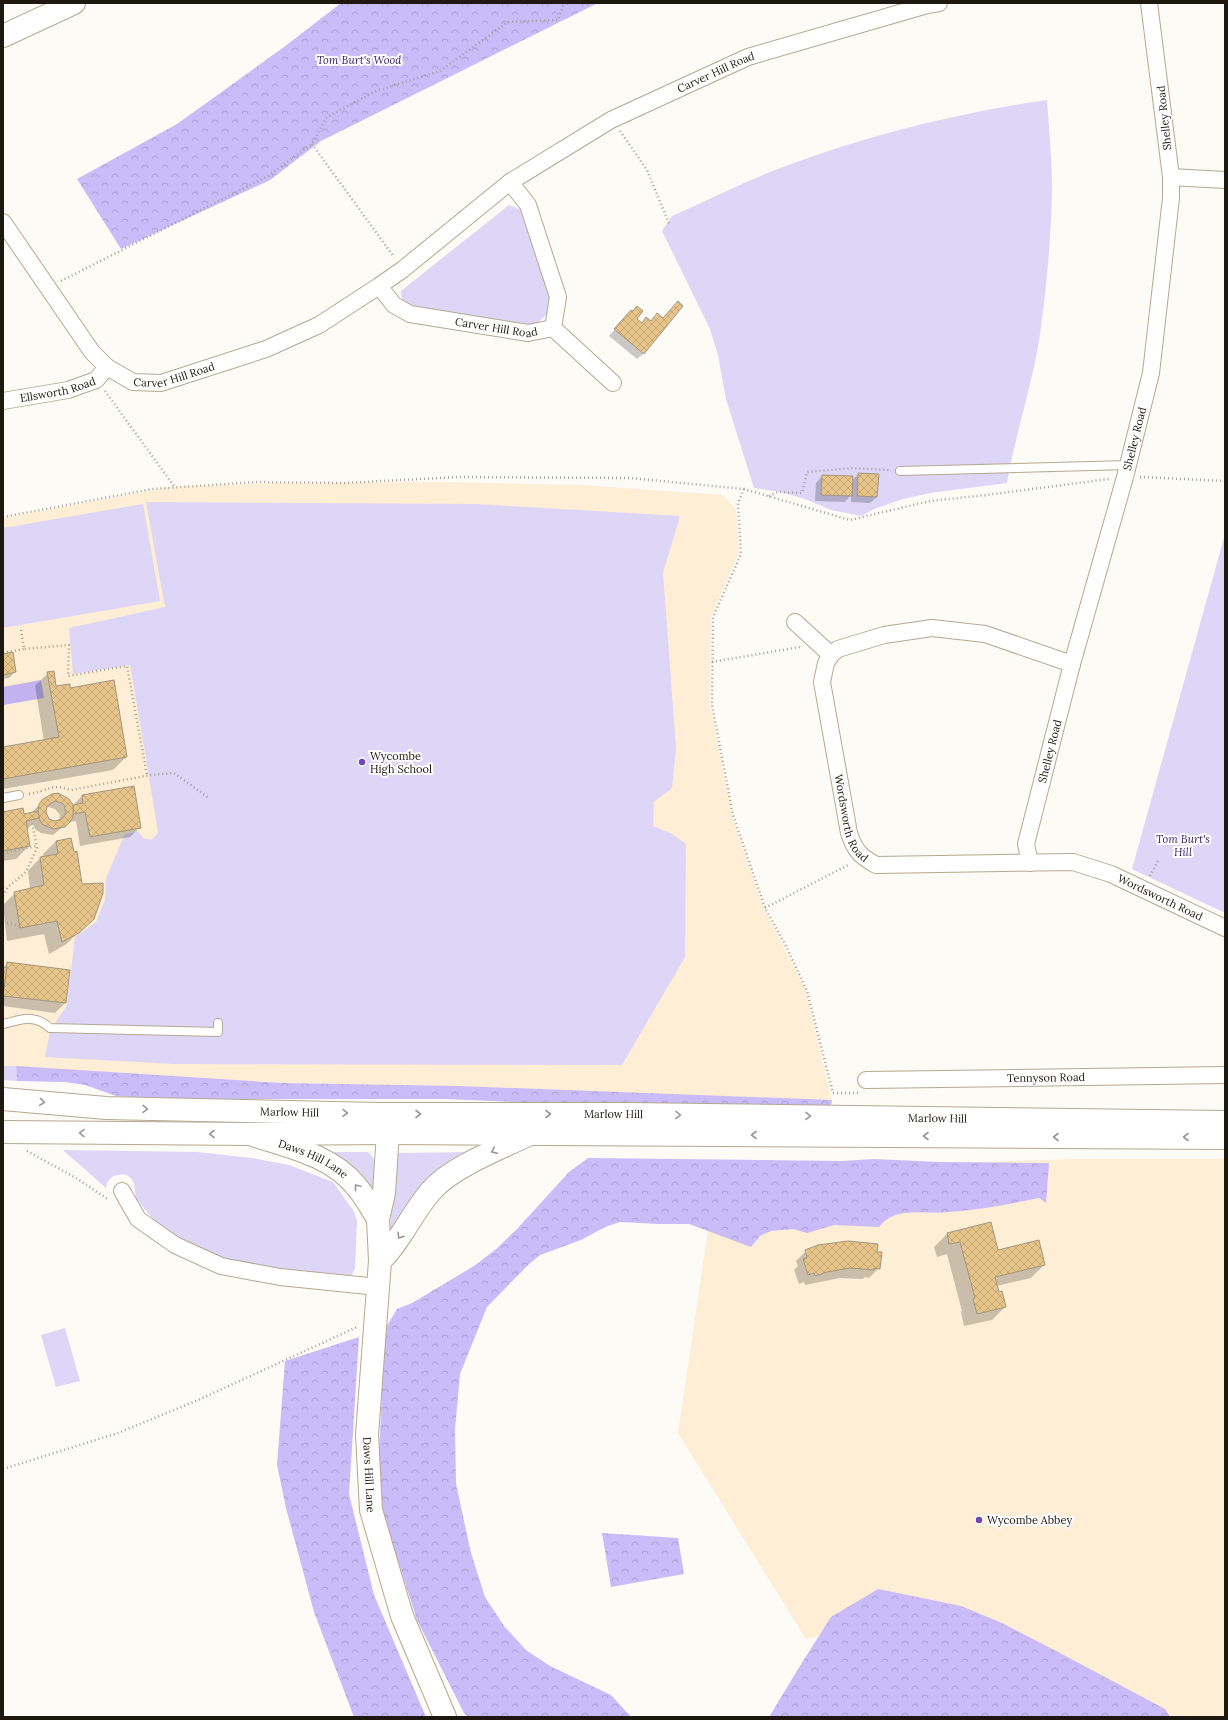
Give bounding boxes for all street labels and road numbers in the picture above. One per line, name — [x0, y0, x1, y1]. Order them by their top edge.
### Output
street label: Carver Hill Road — [675, 48, 756, 96]
street label: Shelley Road — [1154, 85, 1174, 151]
street label: Carver Hill Road — [454, 314, 539, 340]
street label: Carver Hill Road — [133, 359, 217, 390]
street label: Ellsworth Road — [19, 374, 98, 405]
street label: Shelley Road — [1120, 405, 1149, 472]
street label: Shelley Road — [1035, 718, 1065, 785]
street label: Wordsworth Road — [832, 773, 872, 865]
street label: Wordsworth Road — [1115, 871, 1205, 924]
street label: Tennyson Road — [1007, 1070, 1086, 1085]
street label: Marlow Hill — [260, 1104, 319, 1120]
street label: Marlow Hill — [584, 1107, 643, 1121]
street label: Marlow Hill — [908, 1111, 967, 1126]
street label: Daws Hill Lane — [277, 1136, 351, 1181]
street label: Daws Hill Lane — [360, 1436, 378, 1513]

